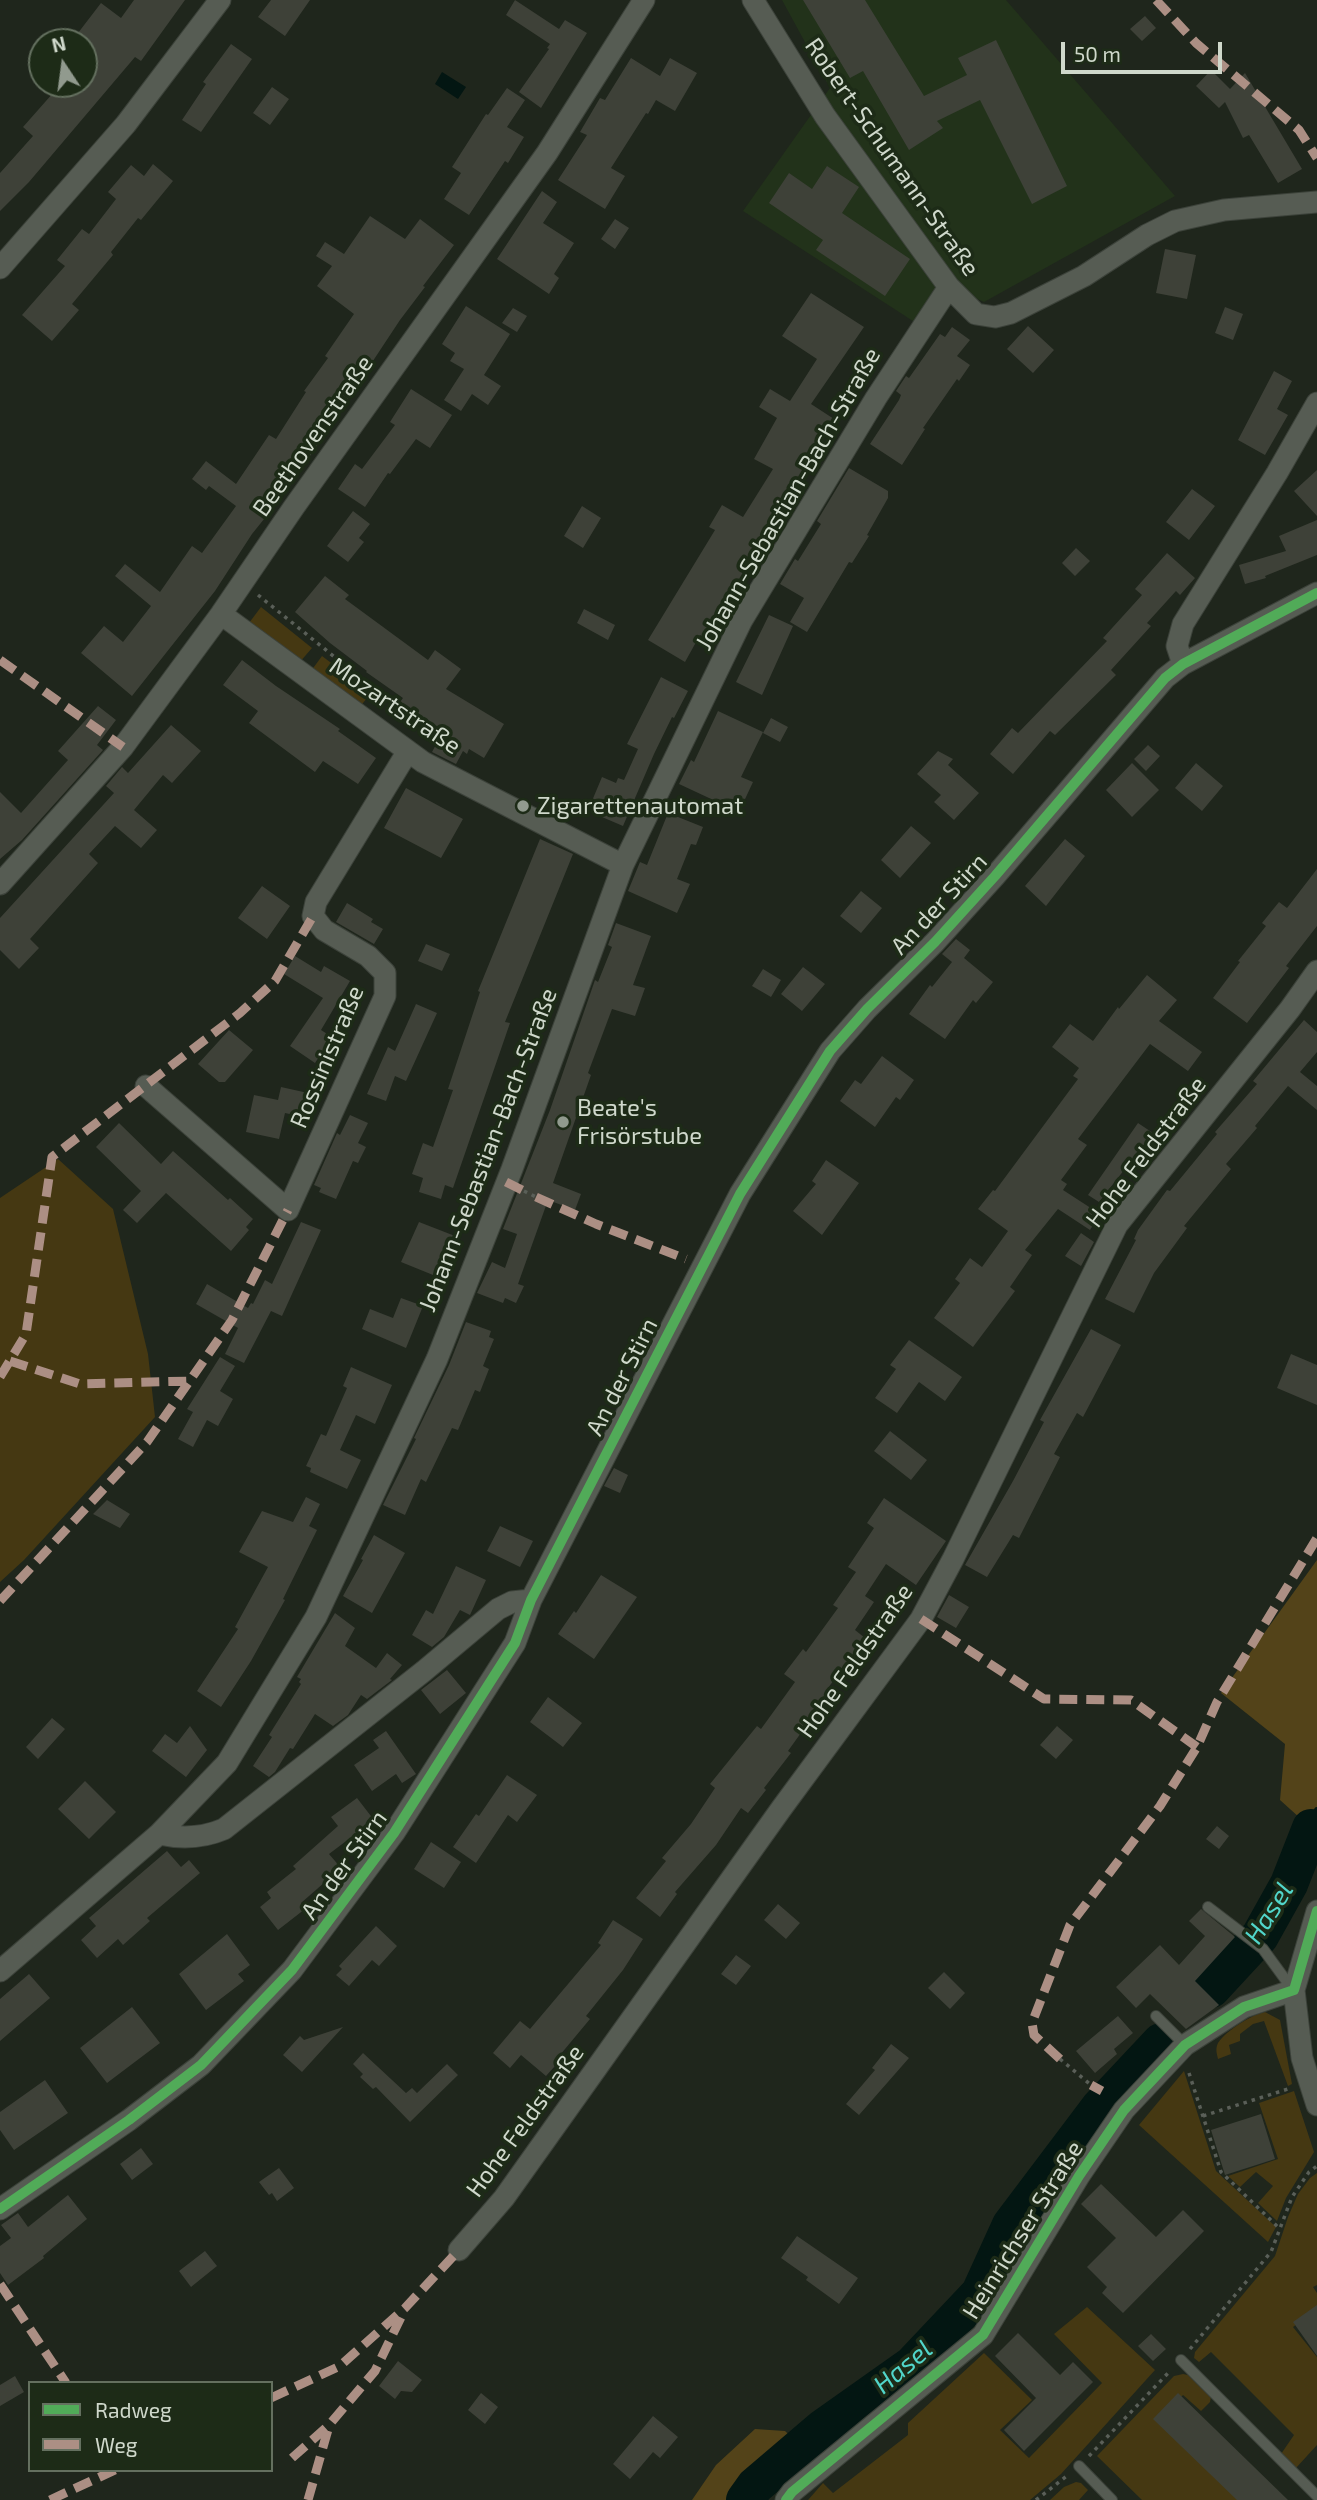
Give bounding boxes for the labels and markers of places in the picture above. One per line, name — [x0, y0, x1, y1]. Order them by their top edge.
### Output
place label: Zigarettenautomat — [537, 792, 743, 820]
marker: Zigarettenautomat — [515, 798, 531, 814]
place label: Beate's Frisörstube — [577, 1094, 702, 1150]
marker: Beate's Frisörstube — [555, 1114, 571, 1130]

